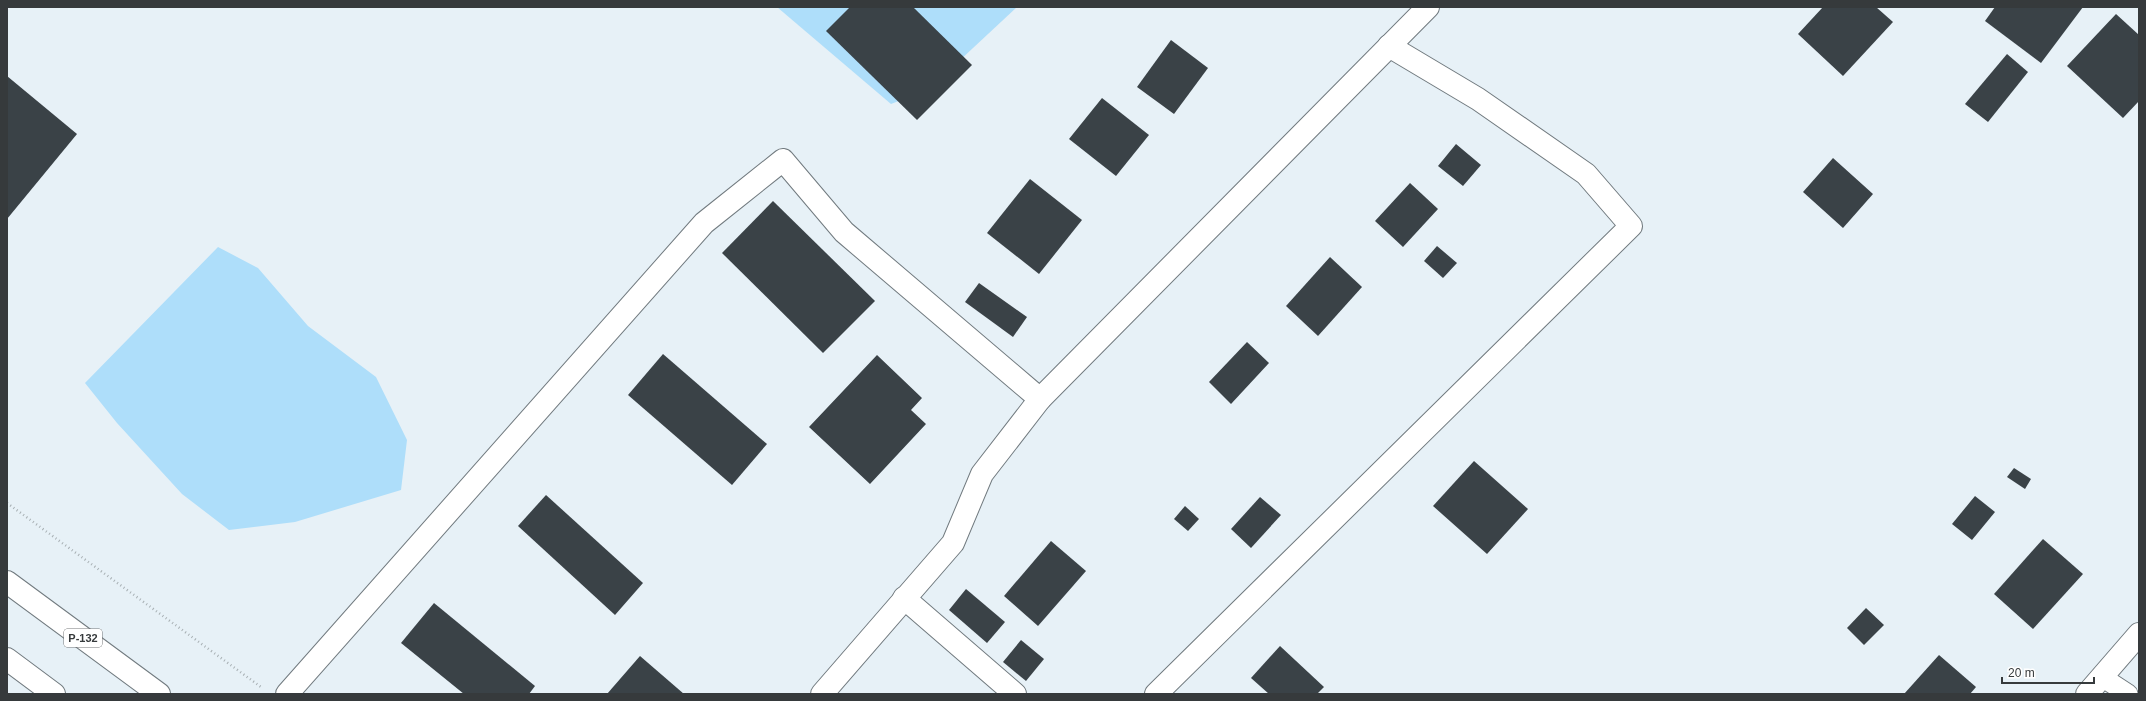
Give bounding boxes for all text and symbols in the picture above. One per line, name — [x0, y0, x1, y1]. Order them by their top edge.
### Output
road number: Р-132 — [64, 629, 102, 647]
scale bar — [2002, 659, 2094, 685]
text: 20 m — [2008, 666, 2035, 680]

